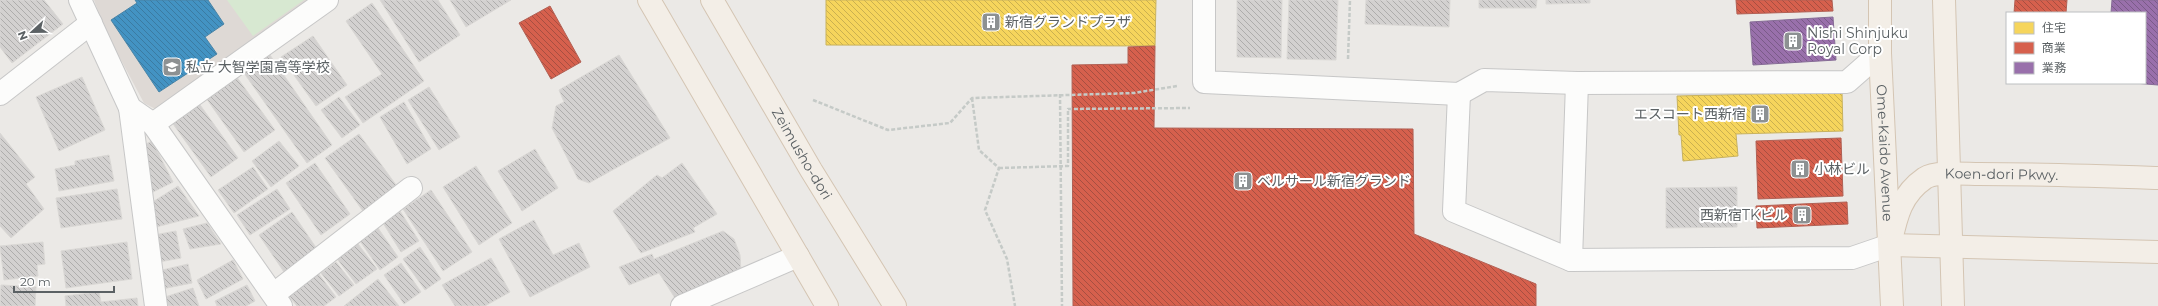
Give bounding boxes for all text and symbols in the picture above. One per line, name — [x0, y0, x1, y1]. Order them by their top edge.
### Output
building icon: 新宿グランドプラザ — [980, 11, 1002, 33]
north arrow — [12, 12, 52, 52]
legend — [2006, 12, 2146, 84]
place label: 新宿グランドプラザ — [1005, 13, 1131, 31]
text: 住宅 — [2042, 20, 2066, 35]
place label: Nishi Shinjuku Royal Corp — [1807, 24, 1908, 58]
text: N — [15, 29, 31, 42]
building icon: Nishi Shinjuku Royal Corp — [1782, 30, 1804, 52]
text: 商業 — [2042, 40, 2066, 55]
school or university icon: 私立 大智学園高等学校 — [161, 56, 183, 78]
place label: 私立 大智学園高等学校 — [186, 58, 330, 76]
text: 業務 — [2042, 60, 2066, 75]
street label: Ome-Kaido Avenue — [1872, 84, 1897, 222]
building icon: エスコート西新宿 — [1749, 103, 1771, 125]
street label: Zeimusho-dori — [768, 104, 836, 203]
place label: エスコート西新宿 — [1634, 105, 1746, 123]
building icon: 小林ビル — [1789, 158, 1811, 180]
place label: 小林ビル — [1814, 160, 1870, 178]
street label: Koen-dori Pkwy. — [1944, 164, 2058, 184]
building icon: ベルサール新宿グランド — [1232, 170, 1254, 192]
place label: ベルサール新宿グランド — [1257, 172, 1411, 190]
building icon: 西新宿TKビル — [1791, 204, 1813, 226]
place label: 西新宿TKビル — [1700, 206, 1788, 224]
scale bar — [14, 268, 114, 294]
text: 20 m — [20, 274, 51, 289]

